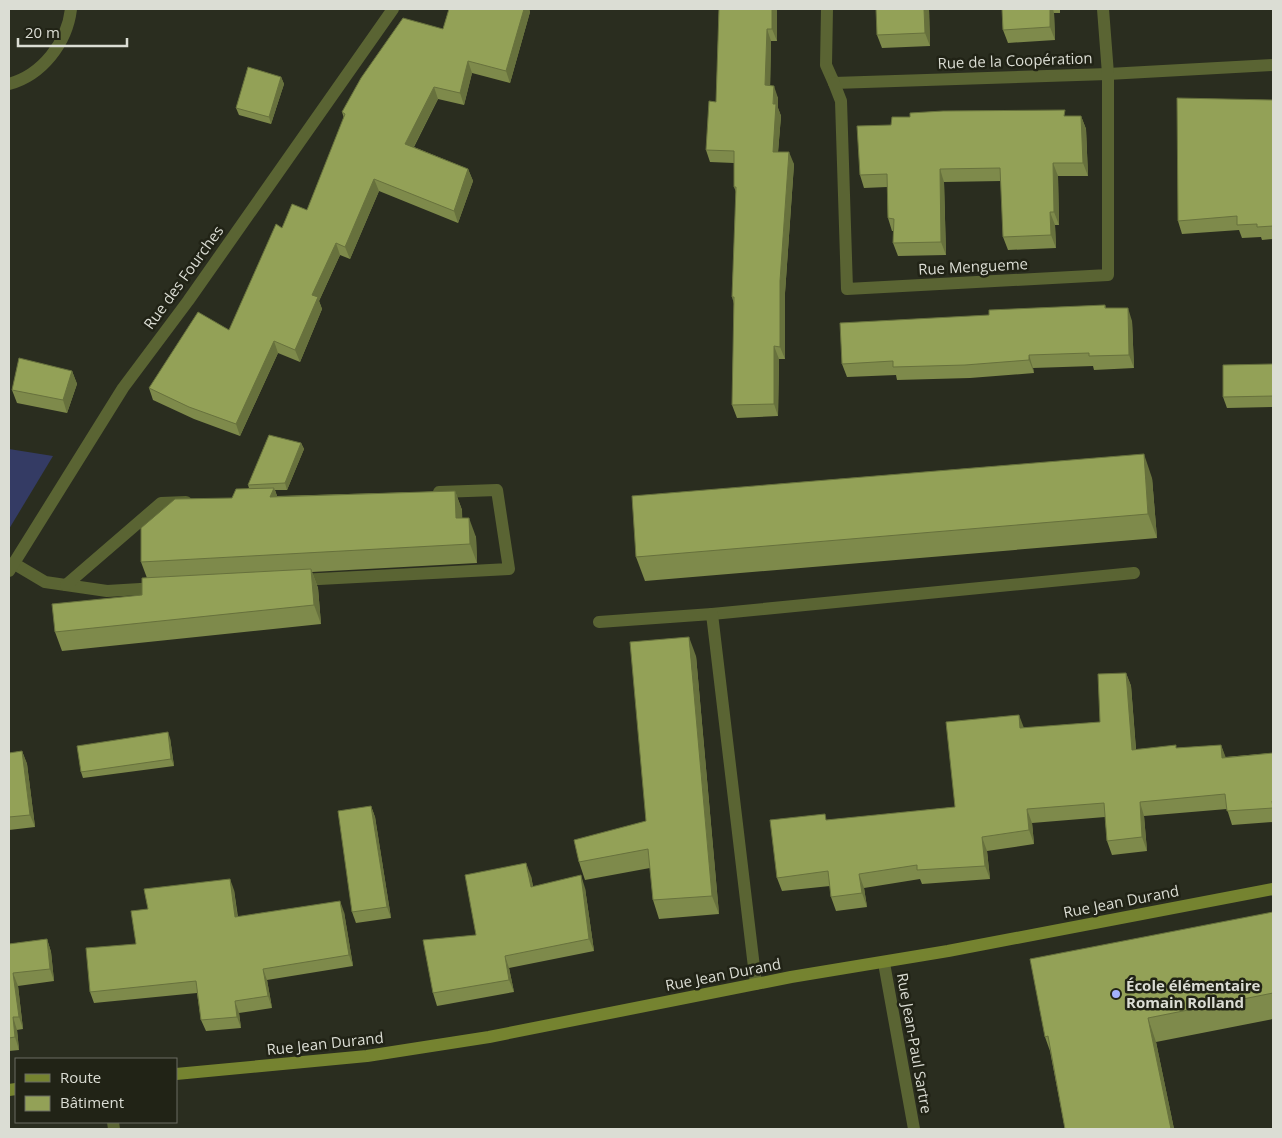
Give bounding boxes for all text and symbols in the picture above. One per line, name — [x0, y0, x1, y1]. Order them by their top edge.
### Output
scale bar — [18, 15, 126, 47]
text: 20 m — [25, 22, 60, 42]
street label: Rue de la Coopération — [937, 47, 1093, 73]
street label: Rue des Fourches — [139, 221, 227, 333]
street label: Rue Mengueme — [918, 253, 1028, 279]
street label: Rue Jean Durand — [1061, 880, 1181, 922]
street label: Rue Jean Durand — [663, 953, 783, 995]
street label: Rue Jean-Paul Sartre — [893, 971, 937, 1115]
place label: École élémentaire Romain Rolland — [1126, 975, 1260, 1012]
marker: École élémentaire Romain Rolland — [1110, 988, 1122, 1000]
street label: Rue Jean Durand — [265, 1027, 385, 1059]
legend — [15, 1058, 178, 1123]
text: Route — [60, 1067, 101, 1087]
text: Bâtiment — [60, 1092, 124, 1112]

